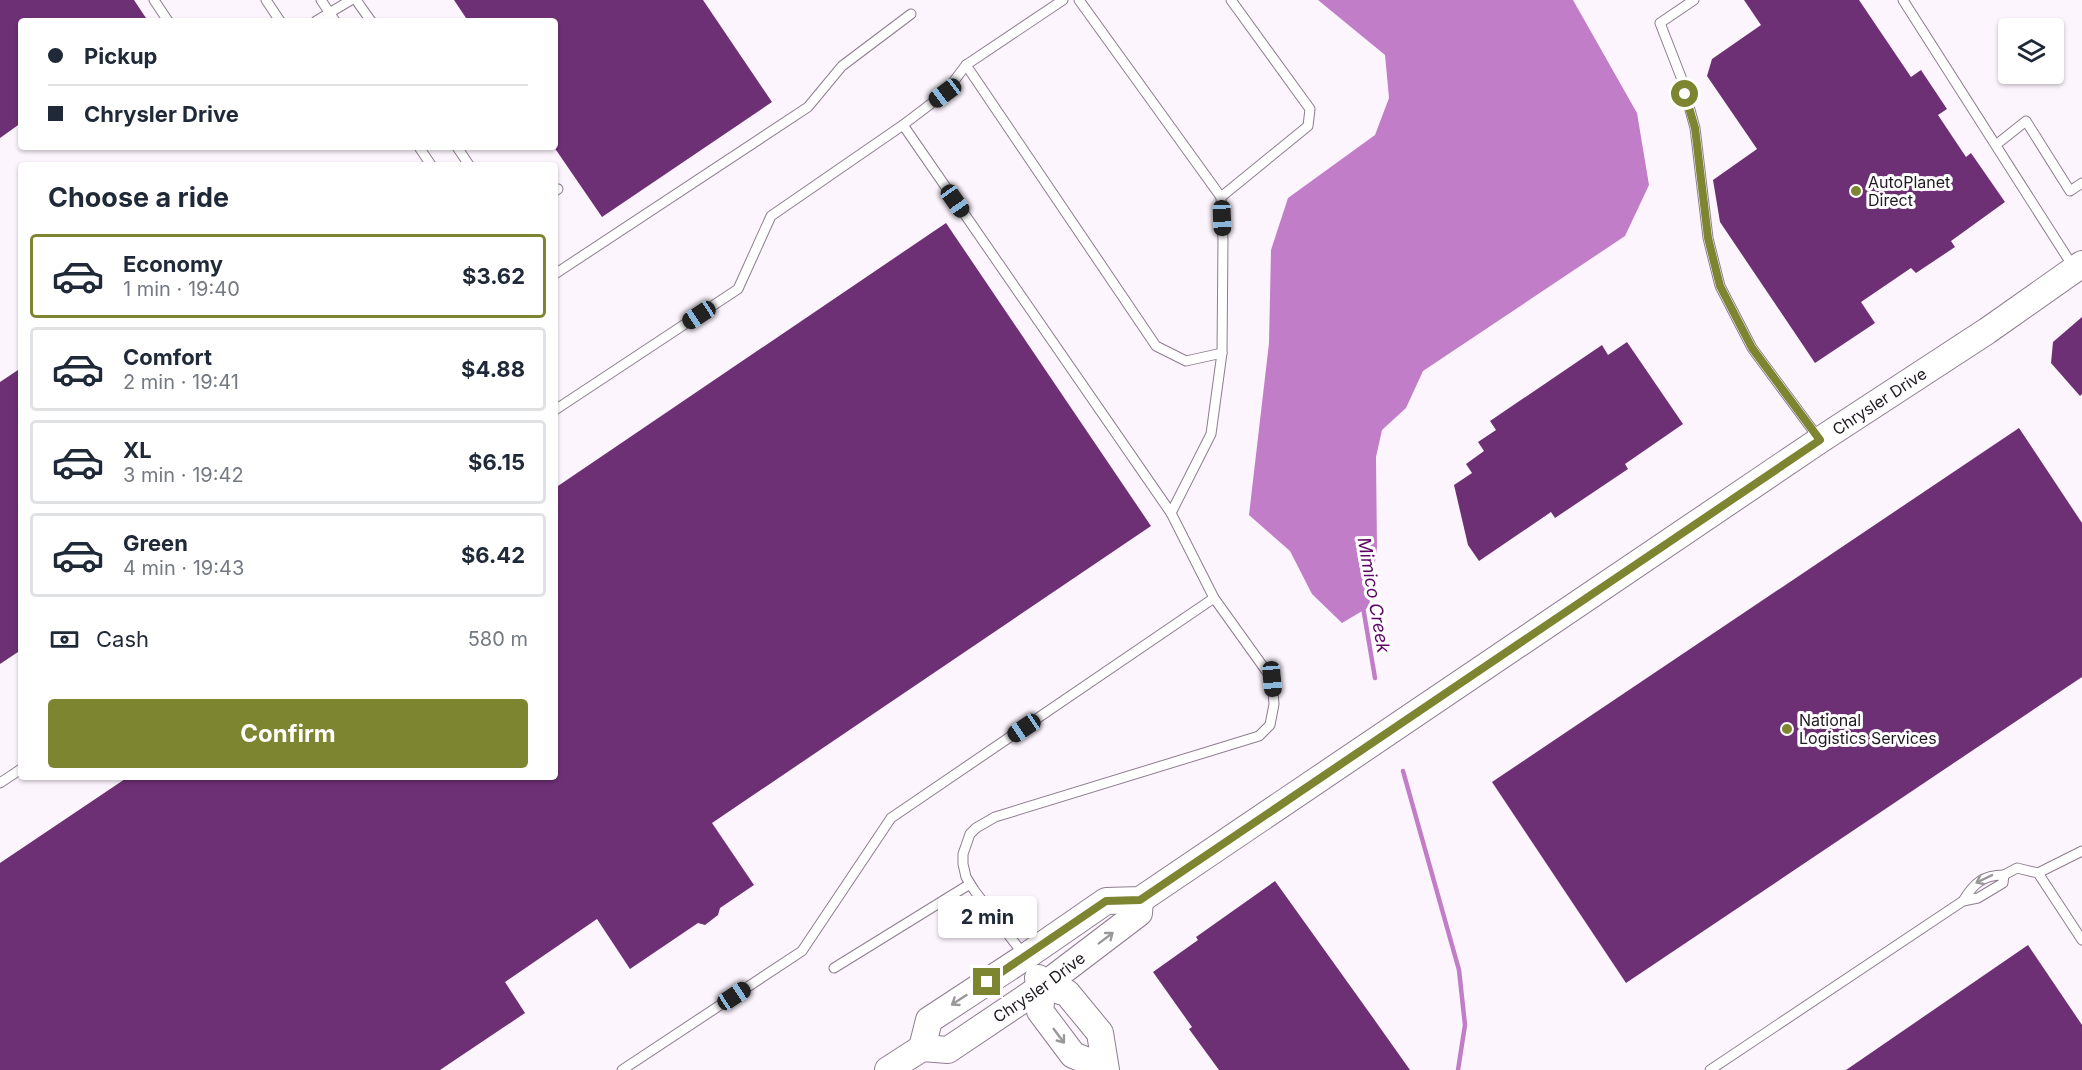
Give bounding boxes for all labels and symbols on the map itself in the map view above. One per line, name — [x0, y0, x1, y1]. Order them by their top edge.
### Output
car — [925, 75, 965, 111]
route start — [1671, 80, 1698, 107]
place label: AutoPlanet Direct — [1868, 172, 1950, 210]
car — [937, 181, 973, 221]
marker: AutoPlanet Direct — [1849, 184, 1863, 198]
car — [1212, 200, 1232, 236]
car — [679, 298, 719, 332]
street label: Chrysler Drive — [1829, 363, 1930, 439]
water label: Mimico Creek — [1353, 535, 1395, 656]
car — [1261, 660, 1283, 698]
car — [1004, 710, 1044, 746]
place label: National Logistics Services — [1799, 710, 1937, 748]
marker: National Logistics Services — [1780, 722, 1794, 736]
one-way arrow — [1976, 874, 1994, 886]
callout: 2 min — [938, 895, 1036, 937]
one-way arrow — [1098, 932, 1114, 944]
street label: Chrysler Drive — [989, 948, 1089, 1027]
route end — [973, 968, 1000, 995]
car — [714, 979, 754, 1013]
one-way arrow — [951, 995, 968, 1007]
one-way arrow — [1053, 1028, 1066, 1044]

